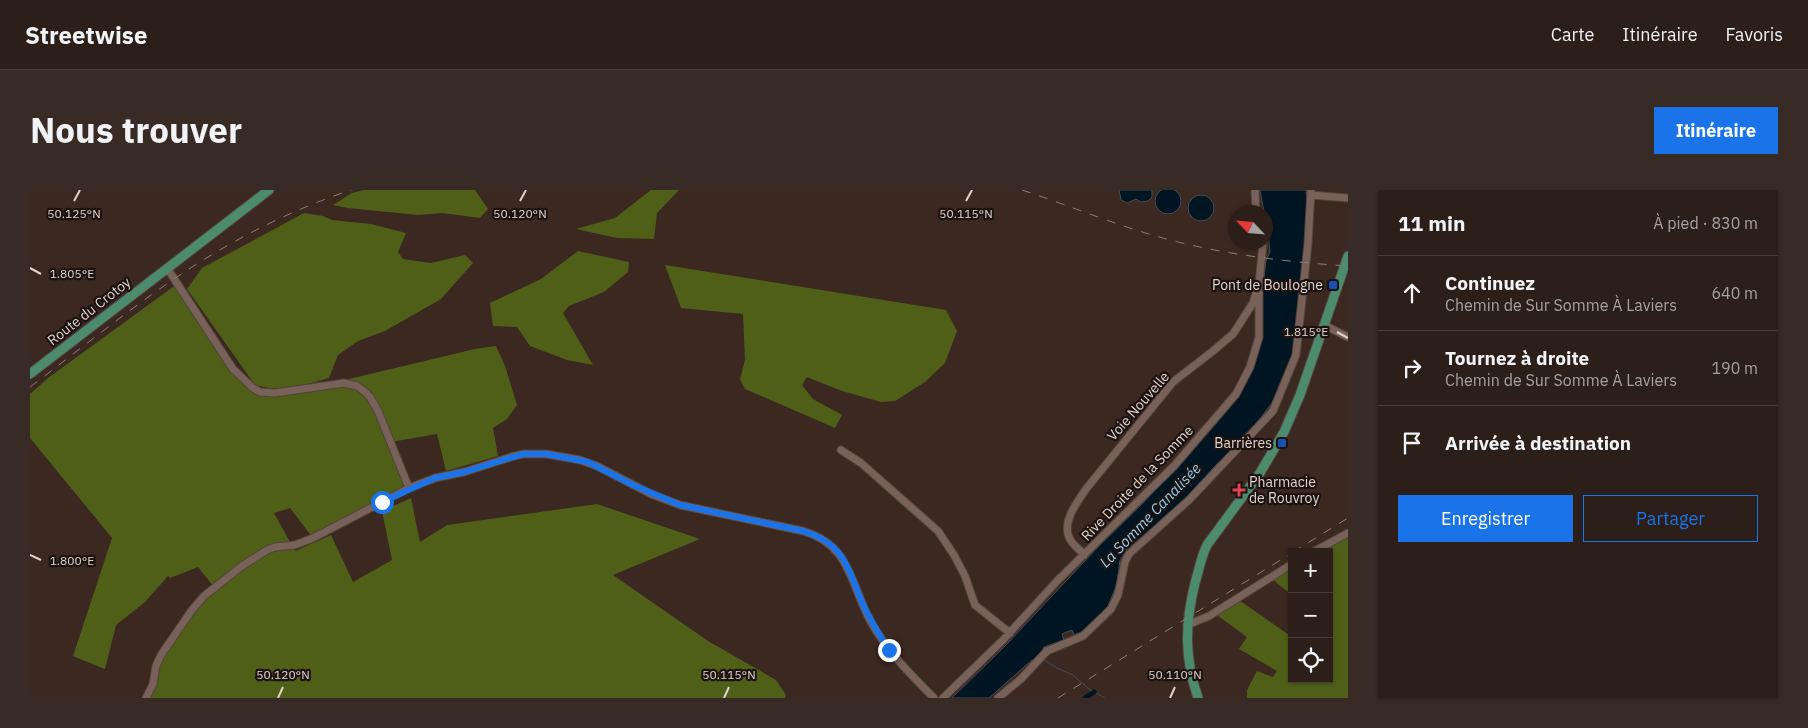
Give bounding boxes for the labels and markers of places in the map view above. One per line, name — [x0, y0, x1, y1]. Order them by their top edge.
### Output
place label: Pont de Boulogne — [1212, 276, 1323, 294]
marker: Pont de Boulogne — [1327, 279, 1339, 291]
place label: Barrières — [1214, 434, 1272, 452]
marker: Barrières — [1276, 437, 1288, 449]
place label: Pharmacie de Rouvroy — [1249, 473, 1319, 507]
marker: Pharmacie de Rouvroy — [1233, 484, 1245, 496]

